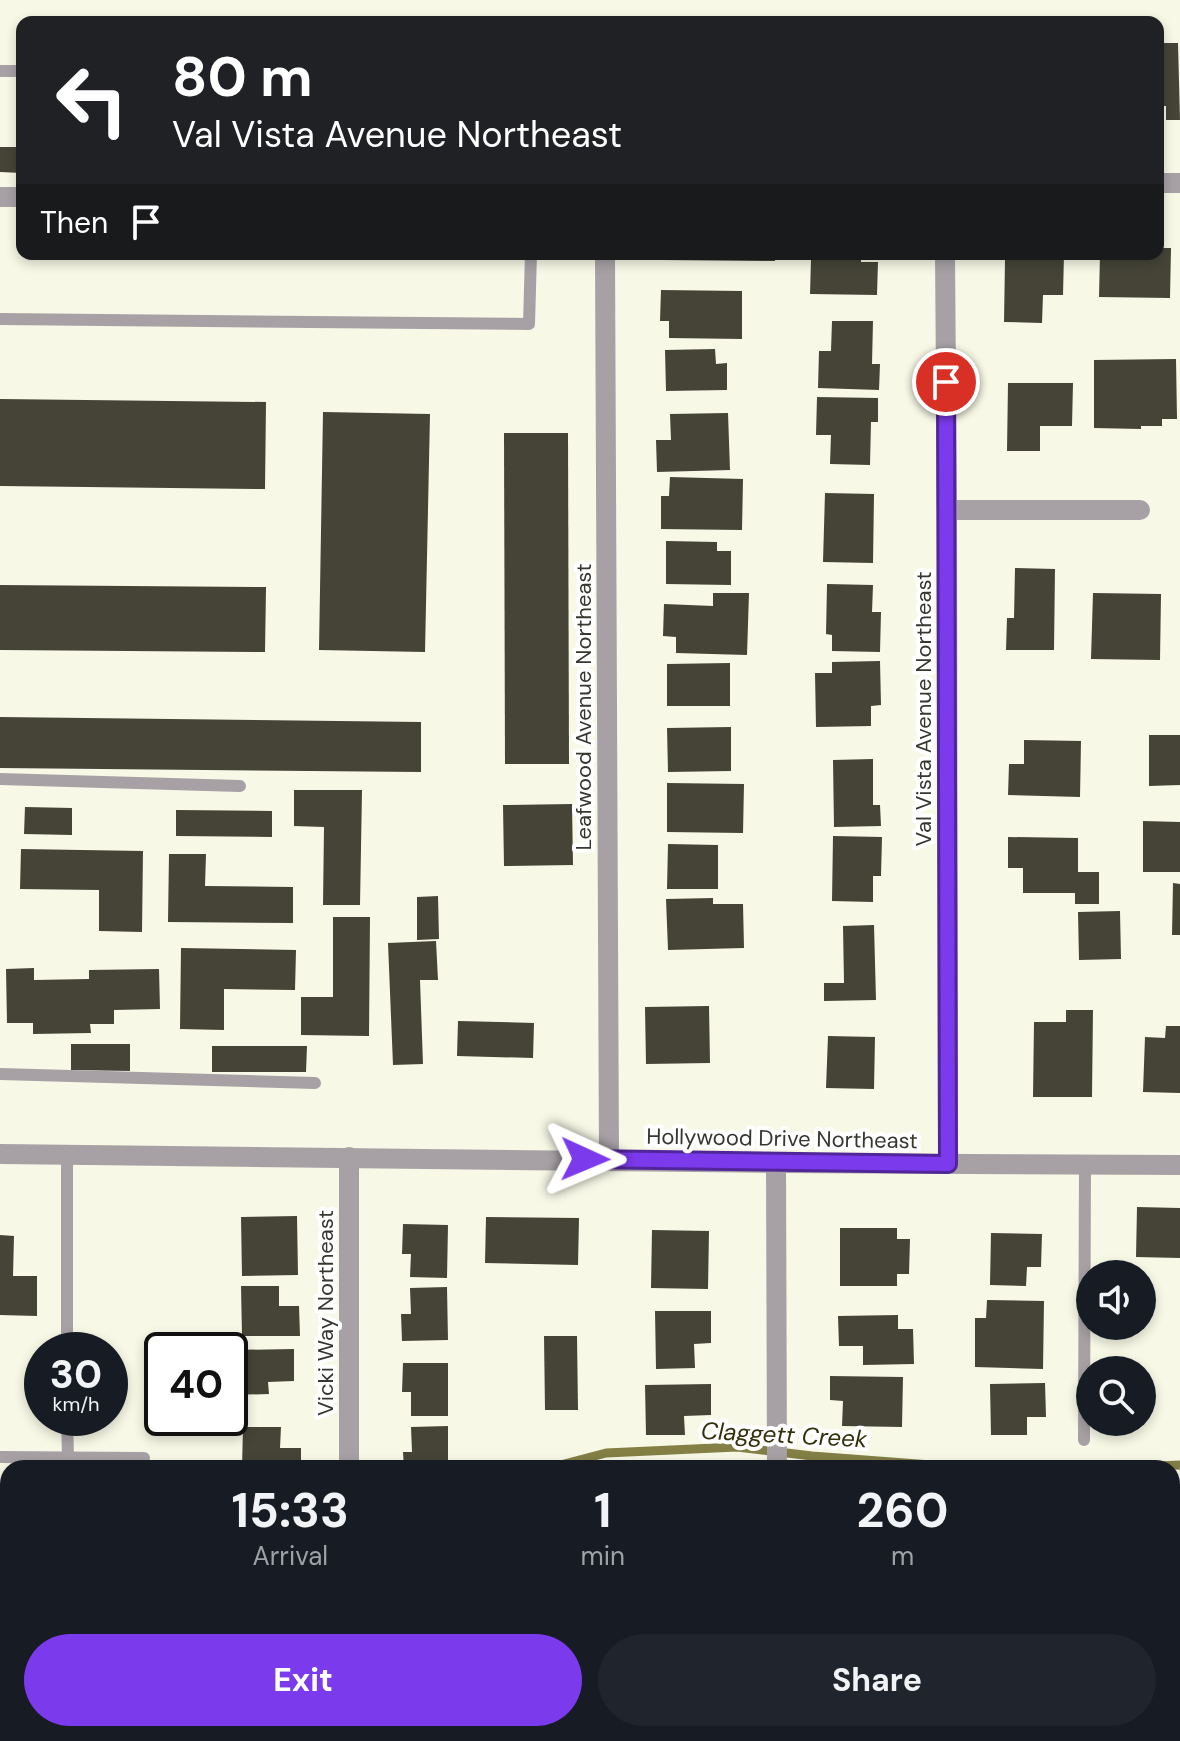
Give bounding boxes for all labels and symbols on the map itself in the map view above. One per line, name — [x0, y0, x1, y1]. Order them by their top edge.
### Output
pin — [912, 348, 980, 416]
street label: Leafwood Avenue Northeast — [569, 563, 598, 851]
street label: Val Vista Avenue Northeast — [909, 571, 938, 847]
position arrow — [543, 1117, 627, 1201]
street label: Hollywood Drive Northeast — [646, 1122, 918, 1155]
street label: Vicki Way Northeast — [311, 1210, 340, 1416]
speed limit sign: 40 — [144, 1332, 248, 1436]
water label: Claggett Creek — [700, 1415, 869, 1454]

